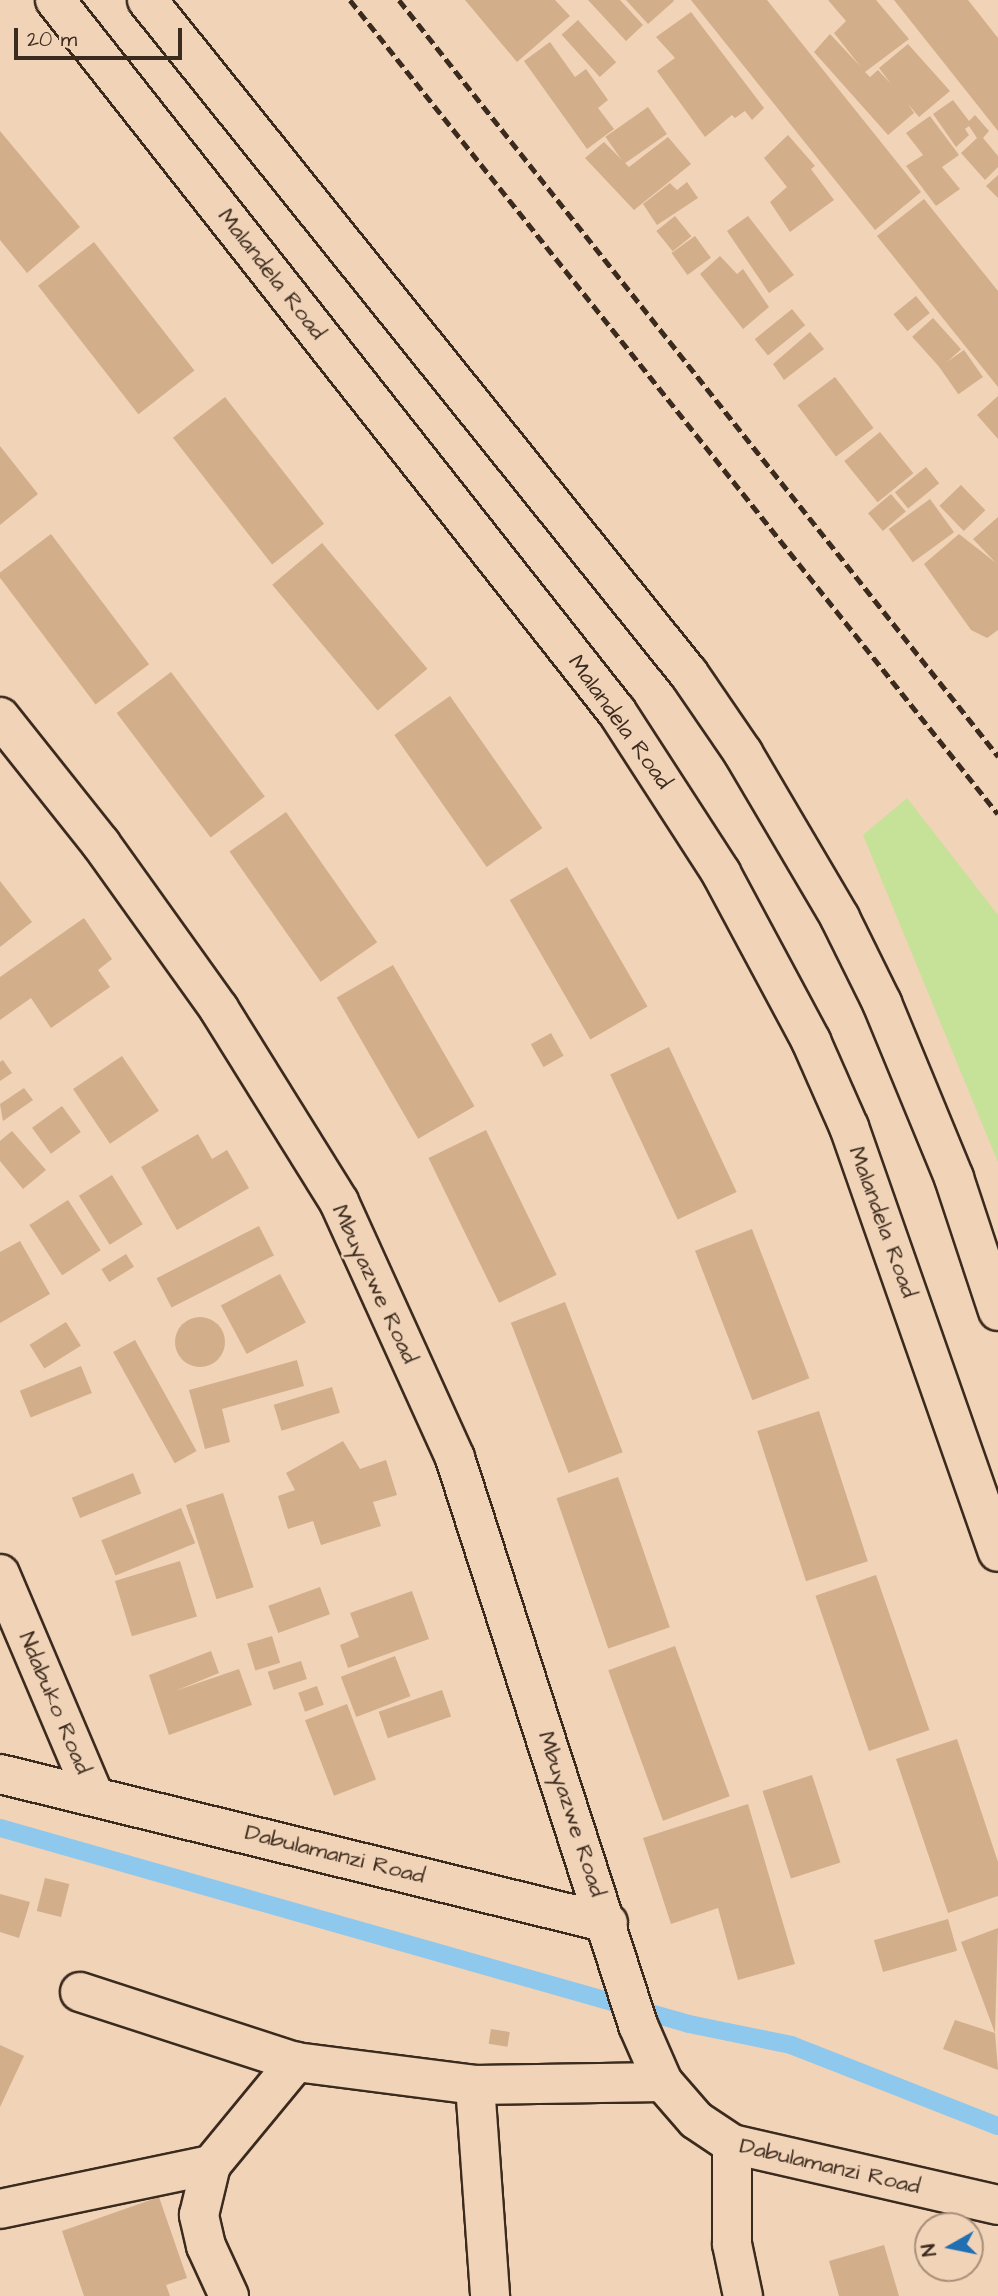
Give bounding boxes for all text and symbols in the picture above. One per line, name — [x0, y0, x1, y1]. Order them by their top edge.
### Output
scale bar — [18, 14, 186, 58]
text: 20 m — [27, 25, 77, 54]
street label: Malandela Road — [212, 203, 332, 345]
street label: Malandela Road — [562, 650, 678, 794]
street label: Malandela Road — [843, 1143, 923, 1301]
street label: Mbuyazwe Road — [326, 1200, 424, 1368]
street label: Ndabuko Road — [13, 1628, 97, 1778]
street label: Mbuyazwe Road — [532, 1728, 612, 1900]
street label: Dabulamanzi Road — [242, 1818, 428, 1890]
street label: Dabulamanzi Road — [737, 2132, 923, 2200]
north arrow — [914, 2212, 984, 2282]
text: N — [915, 2242, 944, 2258]

